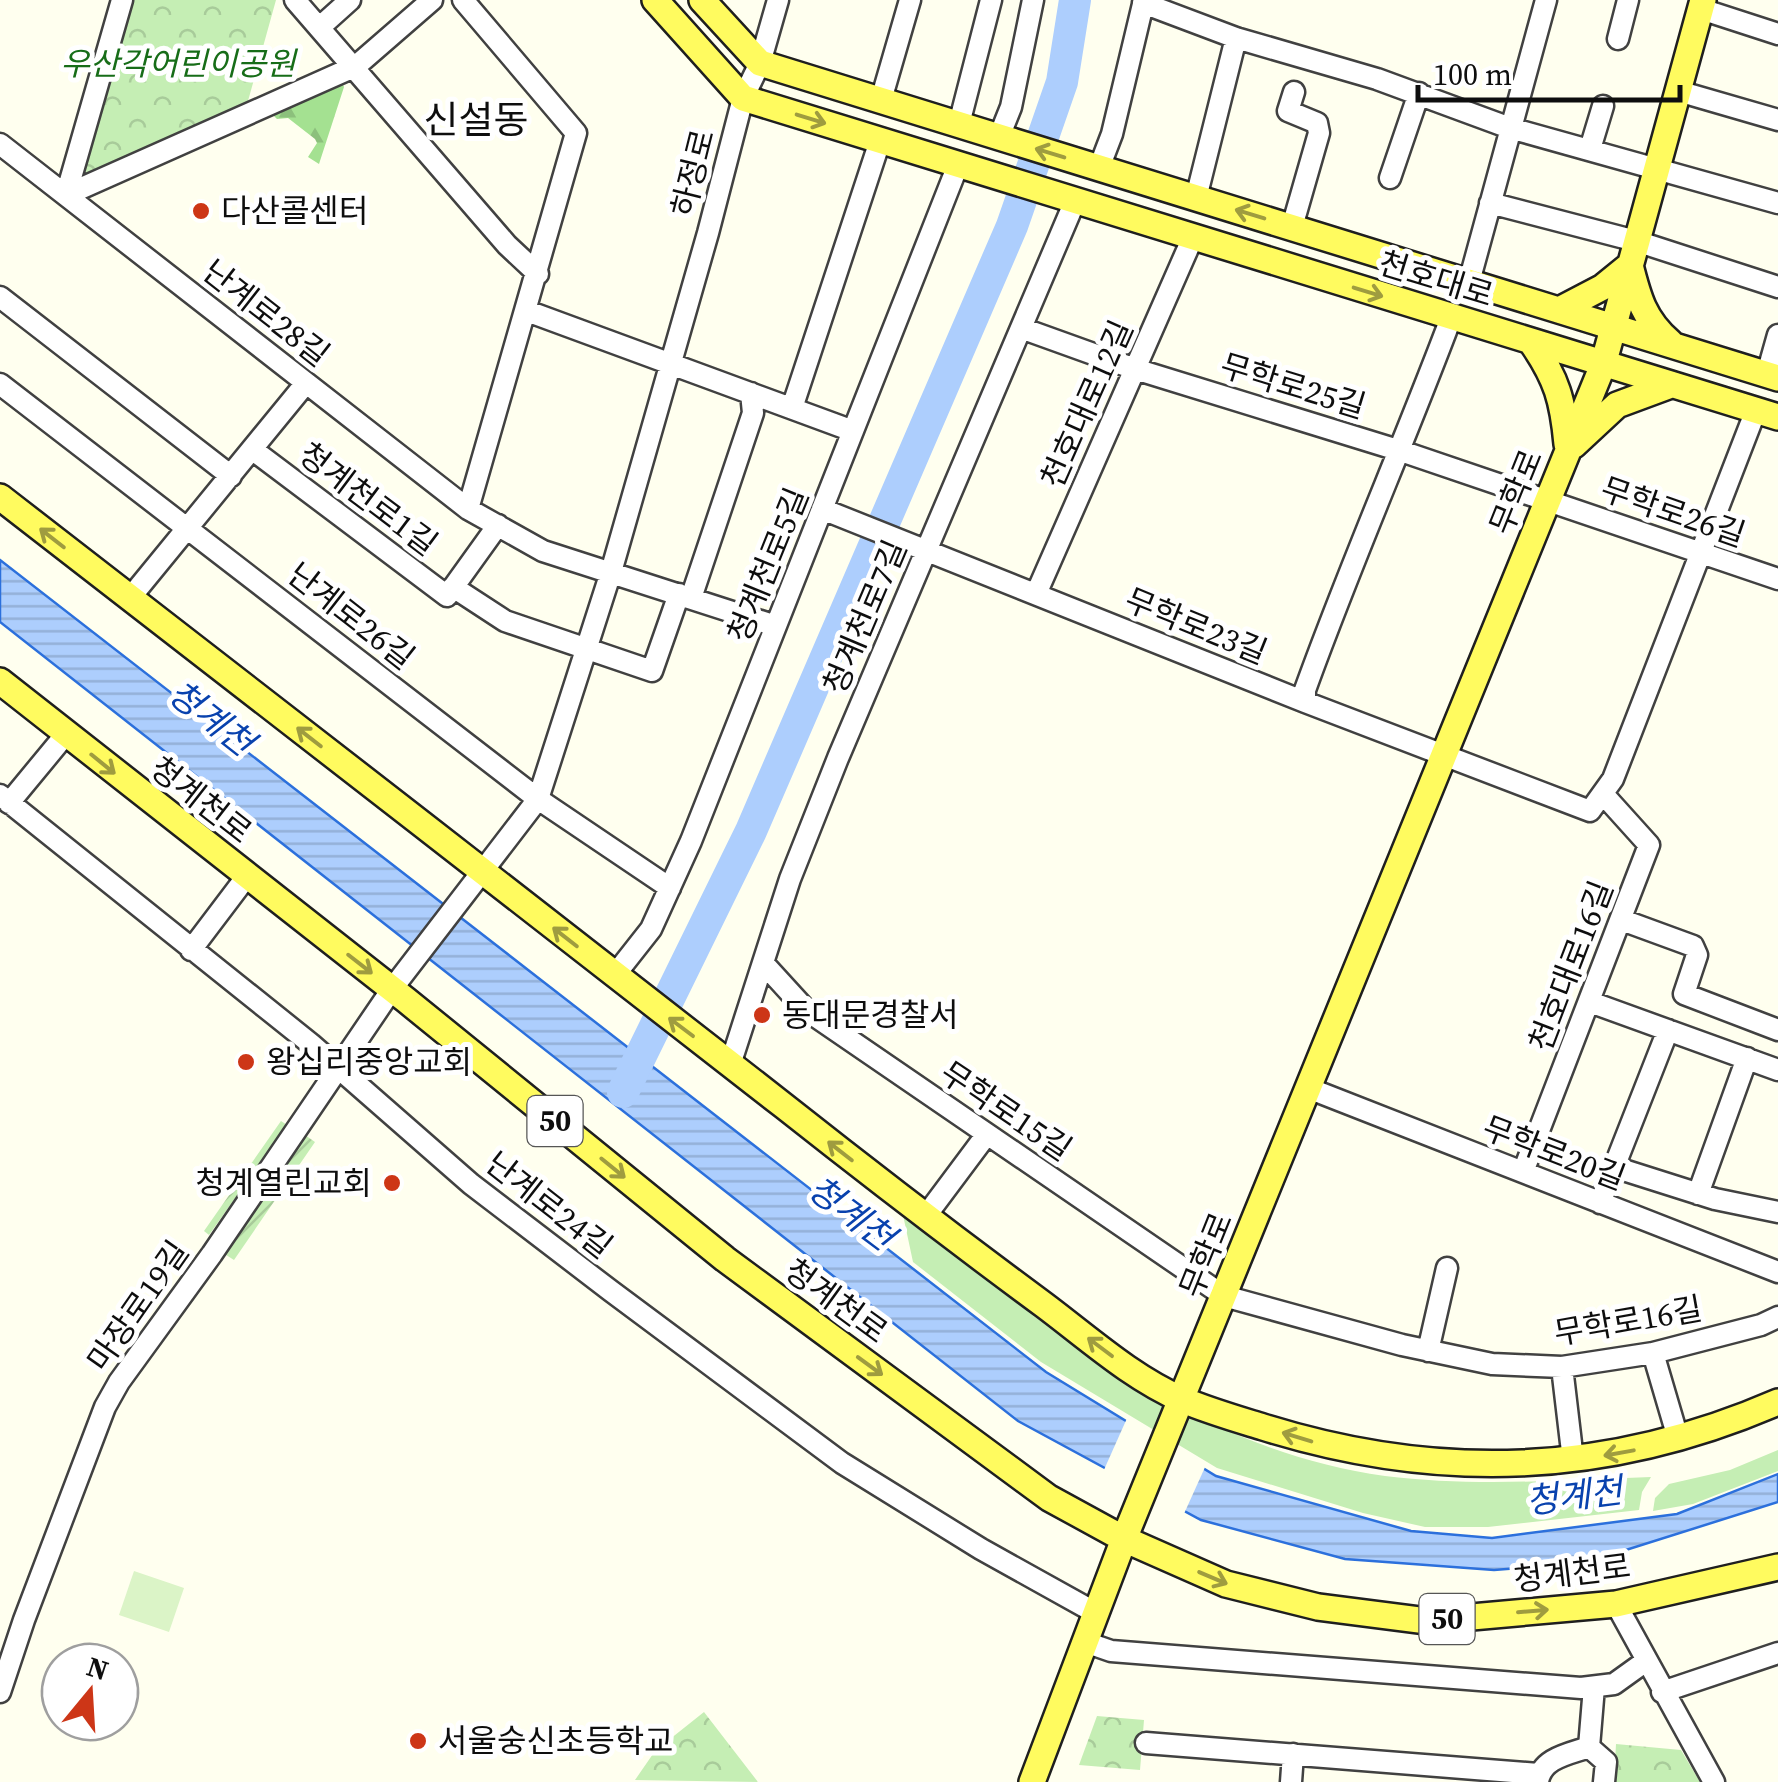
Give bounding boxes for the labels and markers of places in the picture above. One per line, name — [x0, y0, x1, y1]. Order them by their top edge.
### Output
place label: 다산콜센터 — [221, 189, 368, 233]
marker: 다산콜센터 — [190, 200, 212, 222]
place label: 동대문경찰서 — [782, 993, 959, 1037]
marker: 동대문경찰서 — [751, 1004, 773, 1026]
place label: 왕십리중앙교회 — [266, 1040, 472, 1084]
marker: 왕십리중앙교회 — [235, 1051, 257, 1073]
place label: 청계열린교회 — [195, 1161, 372, 1205]
marker: 청계열린교회 — [381, 1172, 403, 1194]
place label: 서울숭신초등학교 — [438, 1719, 674, 1763]
marker: 서울숭신초등학교 — [407, 1730, 429, 1752]

